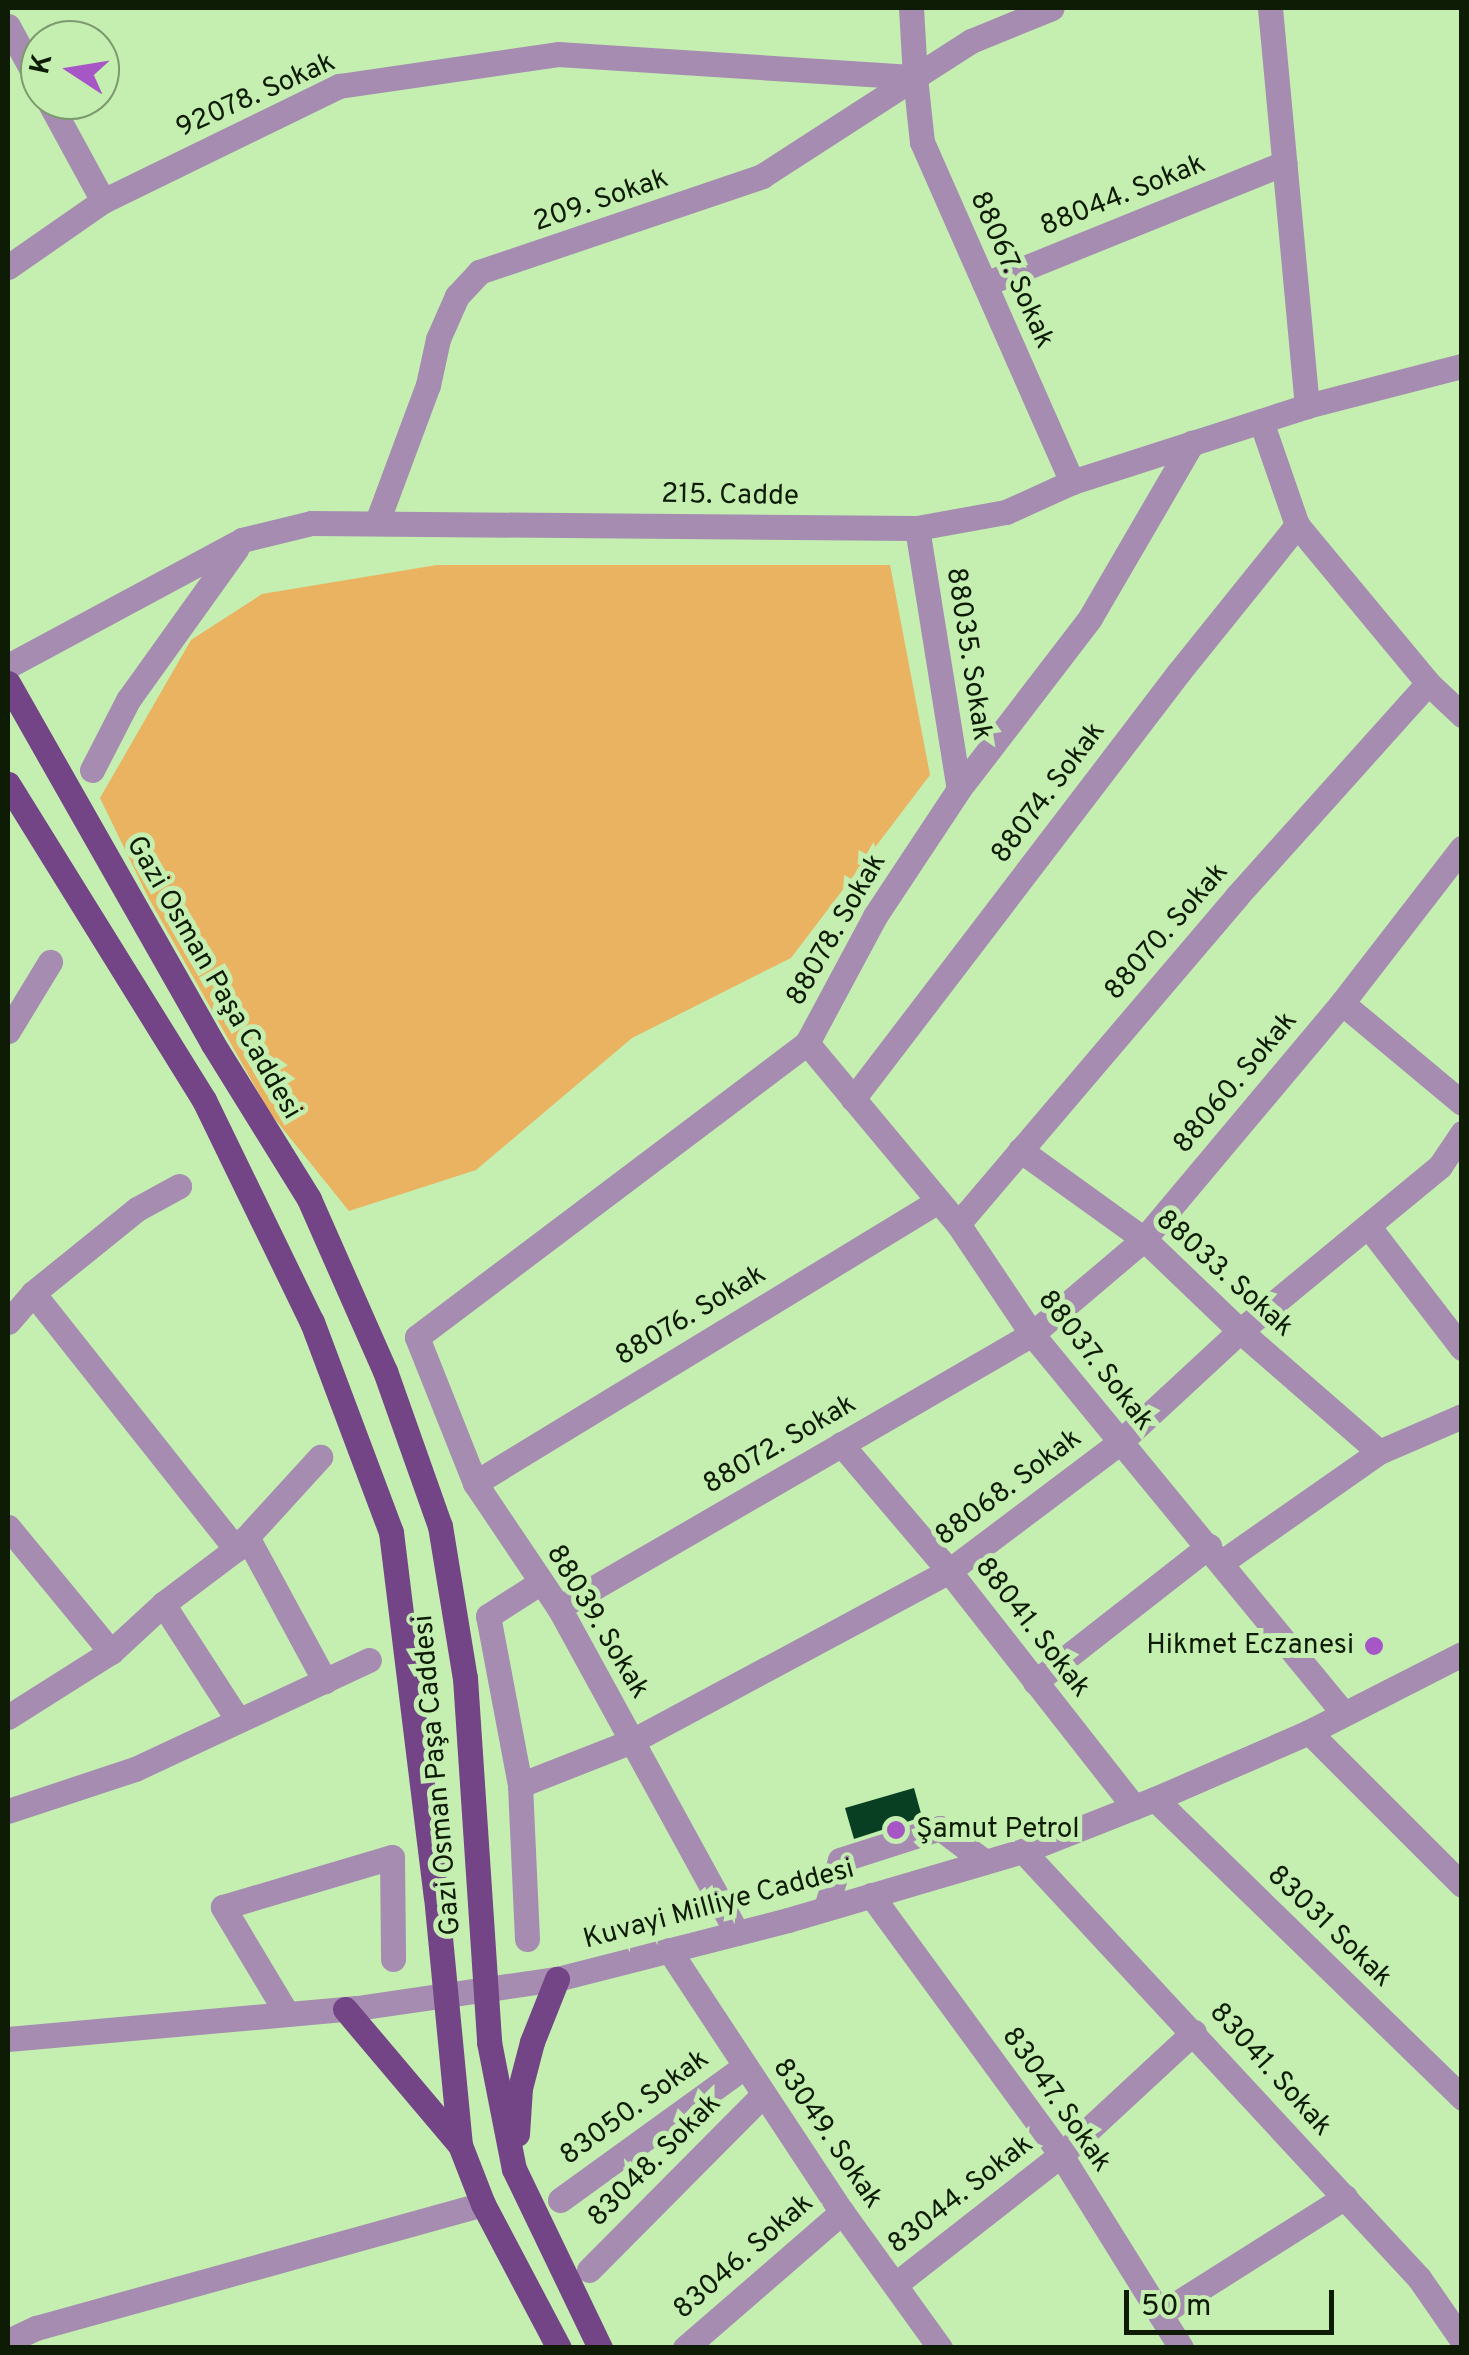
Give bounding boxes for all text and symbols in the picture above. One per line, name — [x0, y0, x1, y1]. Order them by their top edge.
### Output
north arrow — [20, 20, 120, 120]
street label: 92078. Sokak — [171, 46, 341, 146]
text: K — [23, 51, 62, 78]
street label: 88044. Sokak — [1036, 148, 1210, 244]
street label: 209. Sokak — [529, 162, 673, 240]
street label: 88067. Sokak — [961, 186, 1061, 354]
street label: 215. Cadde — [661, 478, 799, 514]
street label: 88035. Sokak — [938, 565, 998, 743]
street label: 88074. Sokak — [985, 716, 1113, 870]
street label: Gazi Osman Paşa Caddesi — [118, 830, 308, 1126]
street label: 88078. Sokak — [780, 848, 894, 1012]
street label: 88070. Sokak — [1098, 856, 1236, 1008]
street label: 88060. Sokak — [1167, 1005, 1305, 1161]
street label: 88033. Sokak — [1148, 1203, 1300, 1345]
street label: 88076. Sokak — [610, 1258, 772, 1374]
street label: 88037. Sokak — [1030, 1284, 1160, 1438]
street label: 88072. Sokak — [698, 1388, 862, 1502]
street label: 88068. Sokak — [929, 1422, 1089, 1554]
street label: 88039. Sokak — [538, 1539, 656, 1705]
street label: 88041. Sokak — [967, 1551, 1097, 1705]
street label: Gazi Osman Paşa Caddesi — [407, 1613, 469, 1937]
place label: Hikmet Eczanesi — [1146, 1629, 1354, 1663]
marker: Hikmet Eczanesi — [1363, 1635, 1385, 1657]
place label: Şamut Petrol — [916, 1813, 1080, 1847]
marker: Şamut Petrol — [885, 1819, 907, 1841]
street label: Kuvayi Milliye Caddesi — [580, 1853, 858, 1957]
street label: 83031 Sokak — [1259, 1859, 1399, 1995]
street label: 83041. Sokak — [1201, 1996, 1339, 2144]
street label: 83047. Sokak — [994, 2021, 1118, 2179]
street label: 83050. Sokak — [554, 2043, 716, 2173]
street label: 83049. Sokak — [764, 2053, 890, 2215]
street label: 83048. Sokak — [581, 2087, 729, 2235]
street label: 83044. Sokak — [882, 2128, 1040, 2262]
street label: 83046. Sokak — [667, 2187, 821, 2327]
scale bar — [1129, 2270, 1339, 2332]
text: 50 m — [1141, 2289, 1211, 2326]

